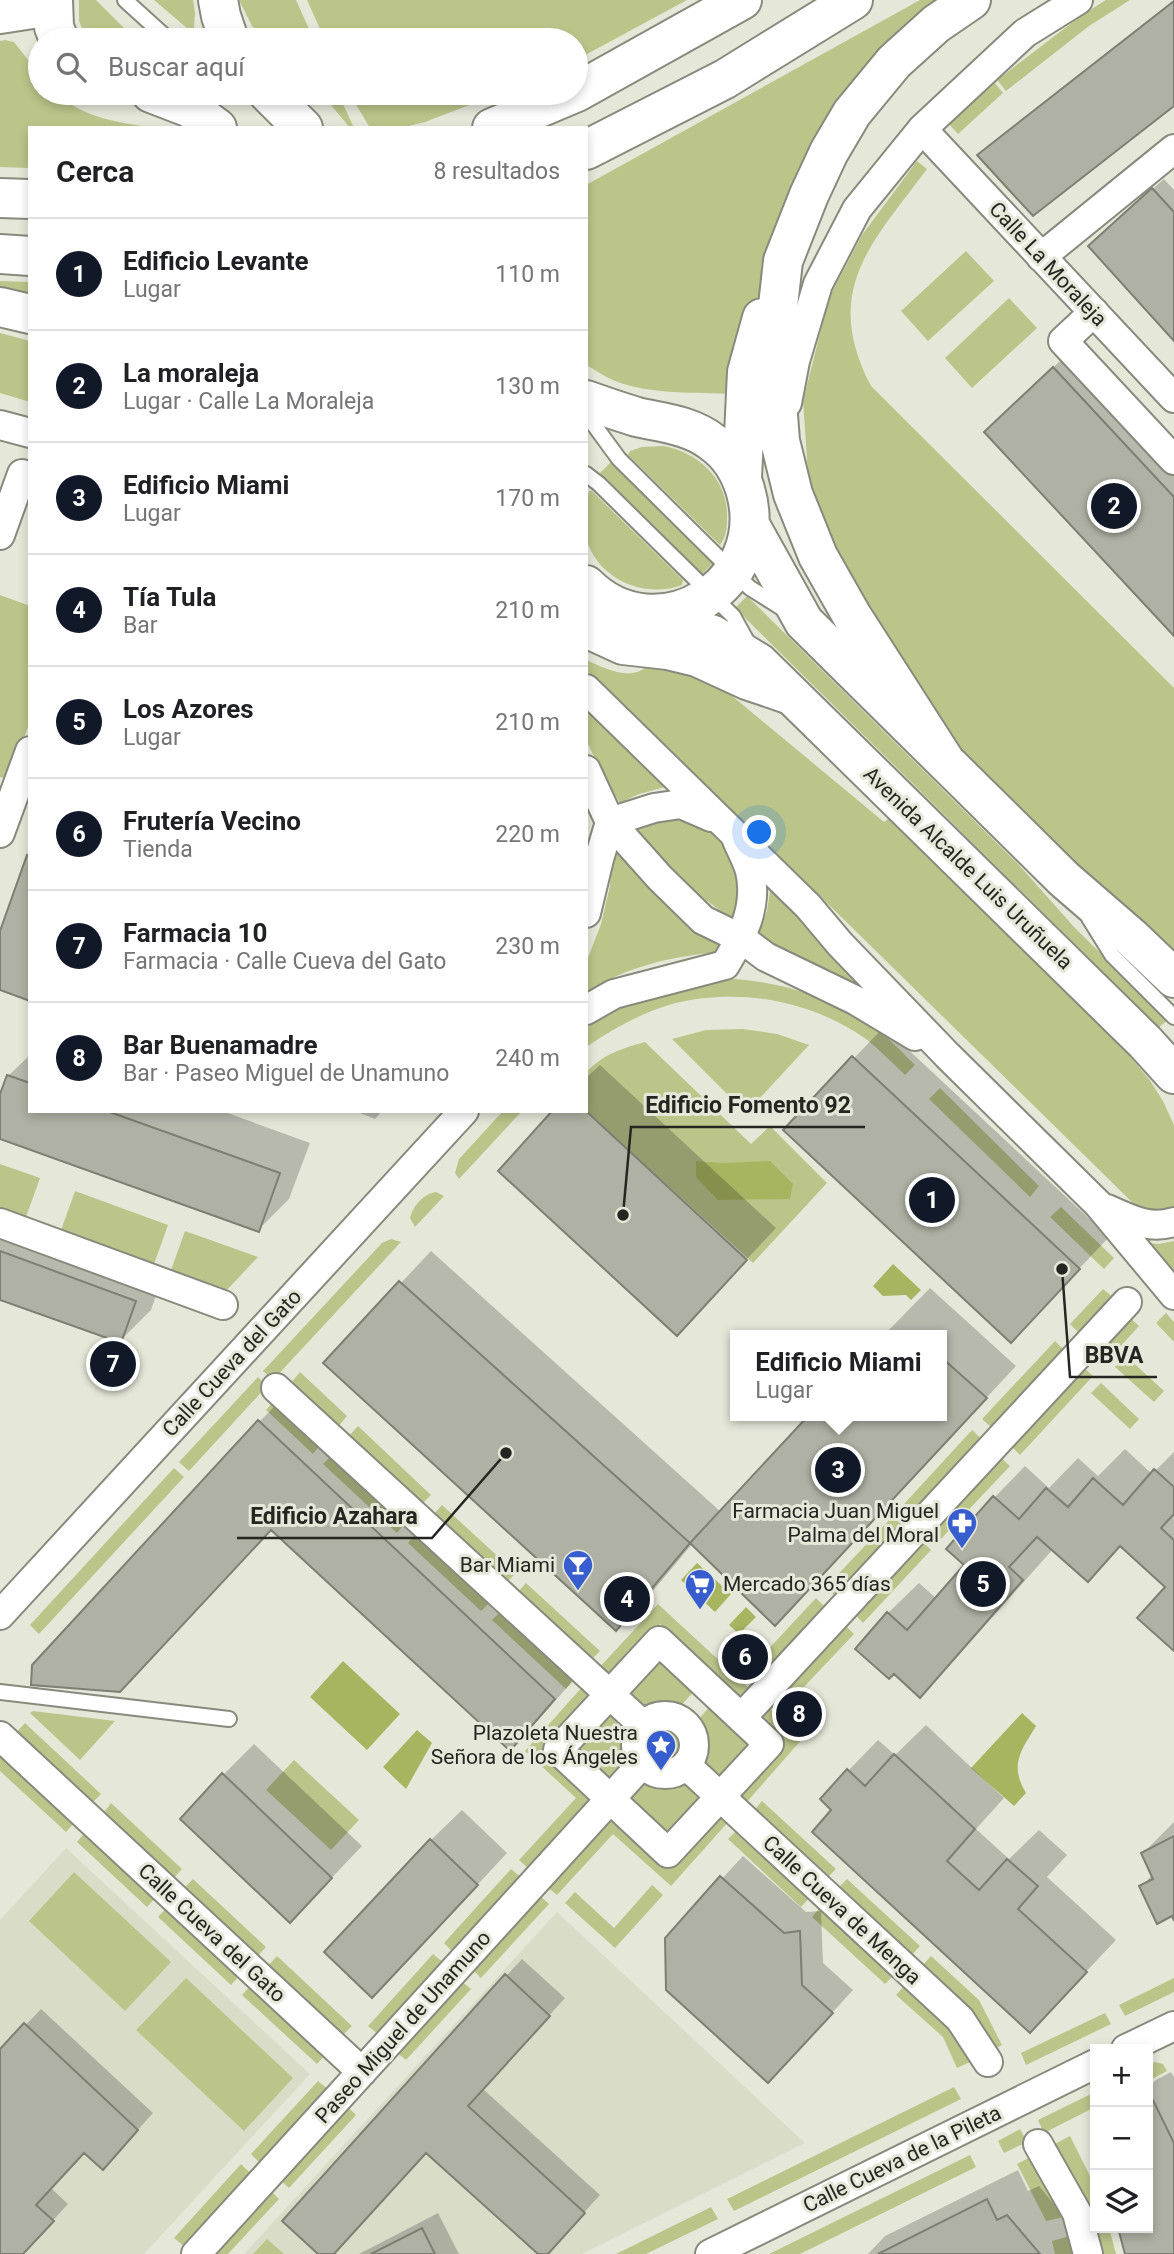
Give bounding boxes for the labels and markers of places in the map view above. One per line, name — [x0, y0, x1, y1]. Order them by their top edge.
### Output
pin: 2 — [1091, 480, 1137, 532]
callout: Edificio Fomento 92 — [631, 1083, 865, 1127]
pin: 1 — [909, 1174, 955, 1226]
callout: BBVA — [1070, 1333, 1157, 1377]
pin: 7 — [90, 1338, 136, 1390]
pin: 3 — [815, 1444, 861, 1496]
callout: Edificio Azahara — [237, 1494, 432, 1538]
place label: Farmacia Juan Miguel Palma del Moral — [732, 1499, 939, 1547]
pharmacy icon: Farmacia Juan Miguel Palma del Moral — [945, 1506, 979, 1550]
bar icon: Bar Miami — [561, 1548, 595, 1592]
place label: Bar Miami — [460, 1553, 555, 1577]
pin: 5 — [960, 1558, 1006, 1610]
supermarket icon: Mercado 365 días — [683, 1567, 717, 1611]
place label: Mercado 365 días — [723, 1572, 891, 1596]
pin: 4 — [604, 1573, 650, 1625]
pin: 6 — [722, 1631, 768, 1683]
pin: 8 — [776, 1688, 822, 1740]
place label: Plazoleta Nuestra Señora de los Ángeles — [431, 1721, 638, 1769]
place icon: Plazoleta Nuestra Señora de los Ángeles — [644, 1728, 678, 1772]

